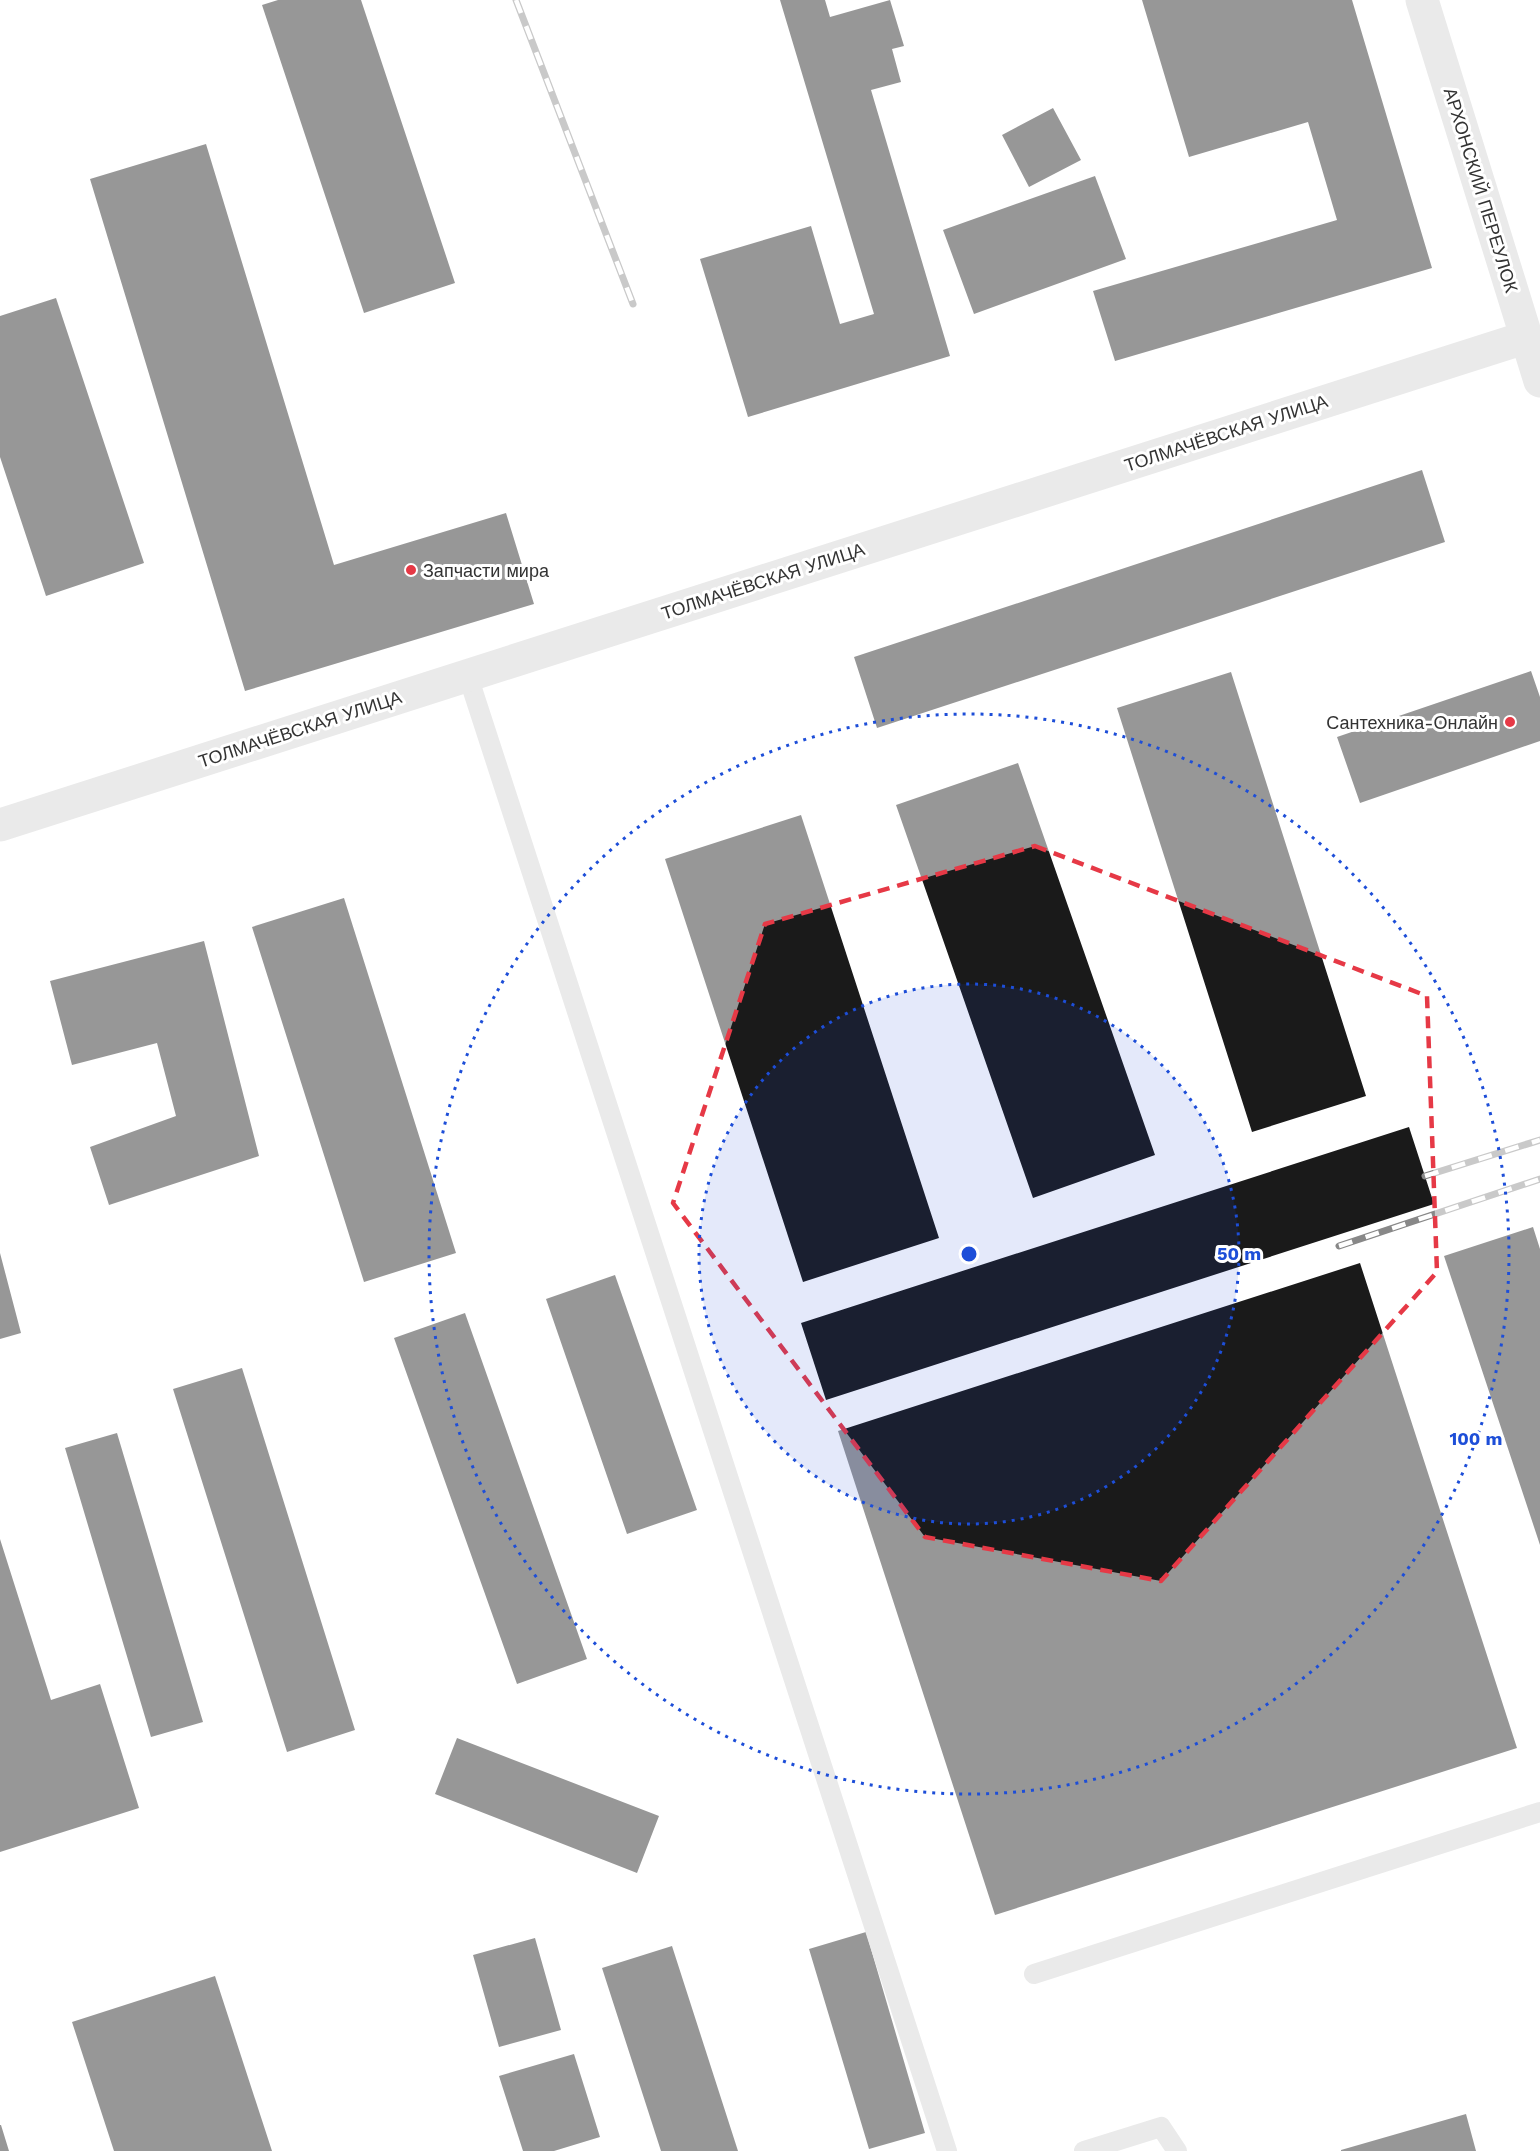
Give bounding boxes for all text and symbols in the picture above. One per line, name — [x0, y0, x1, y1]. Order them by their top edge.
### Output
street label: АРХОНСКИЙ ПЕРЕУЛОК — [1440, 85, 1522, 296]
street label: ТОЛМАЧЁВСКАЯ УЛИЦА — [1122, 390, 1330, 476]
street label: ТОЛМАЧЁВСКАЯ УЛИЦА — [659, 538, 867, 624]
place label: Запчасти мира — [423, 560, 550, 581]
marker: Запчасти мира — [404, 563, 418, 577]
street label: ТОЛМАЧЁВСКАЯ УЛИЦА — [196, 686, 404, 772]
place label: Сантехника-Онлайн — [1326, 712, 1498, 733]
marker: Сантехника-Онлайн — [1503, 715, 1517, 729]
text: 50 m — [1217, 1243, 1261, 1264]
centre of rings — [959, 1244, 979, 1264]
text: 100 m — [1449, 1428, 1503, 1449]

